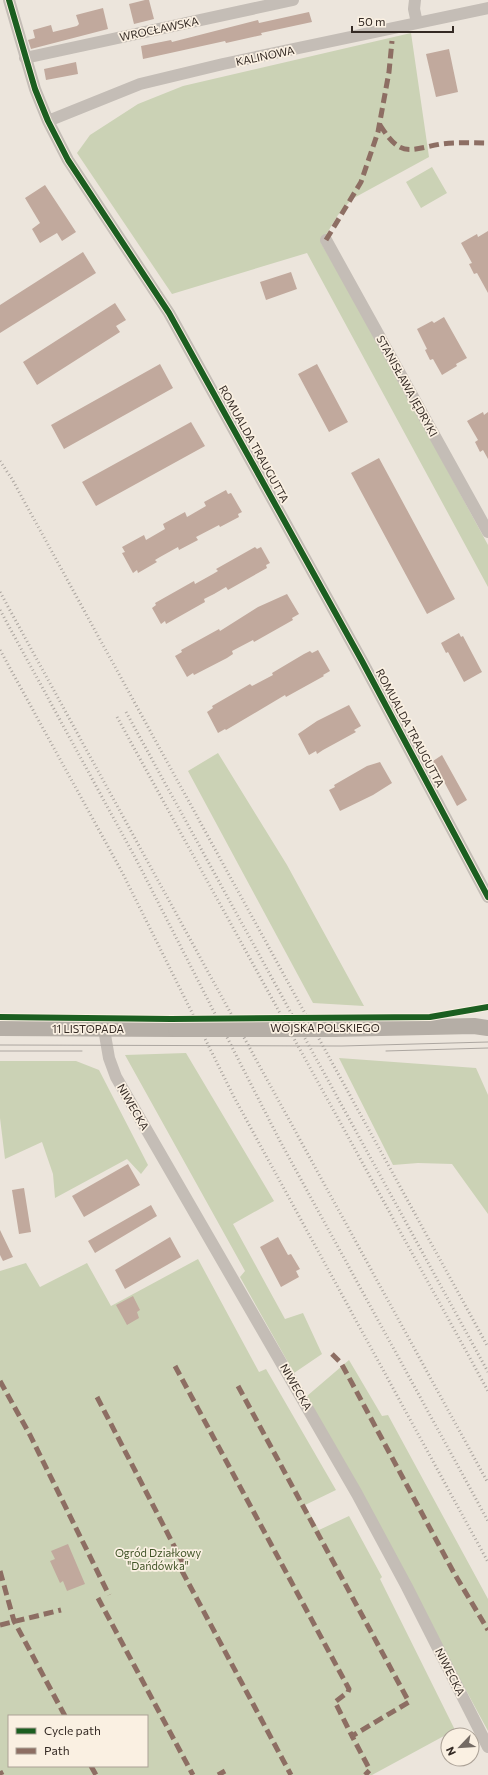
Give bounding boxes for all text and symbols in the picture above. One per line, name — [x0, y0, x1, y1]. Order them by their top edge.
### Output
scale bar — [352, 8, 453, 34]
street label: WROCŁAWSKA — [118, 14, 200, 43]
text: 50 m — [358, 14, 386, 28]
street label: KALINOWA — [234, 43, 296, 68]
street label: STANISŁAWA JĘDRYKI — [373, 333, 441, 439]
street label: ROMUALDA TRAUGUTTA — [217, 383, 292, 505]
street label: ROMUALDA TRAUGUTTA — [374, 666, 447, 789]
street label: WOJSKA POLSKIEGO — [270, 1021, 380, 1035]
street label: 11 LISTOPADA — [52, 1022, 124, 1035]
street label: NIWECKA — [115, 1081, 152, 1133]
street label: NIWECKA — [278, 1361, 315, 1413]
park label: Ogród Działkowy "Dańdówka" — [115, 1546, 201, 1572]
street label: NIWECKA — [433, 1646, 468, 1698]
legend — [8, 1715, 148, 1767]
text: Cycle path — [44, 1723, 101, 1737]
north arrow — [440, 1727, 480, 1767]
text: Path — [44, 1743, 70, 1757]
text: N — [443, 1745, 458, 1758]

